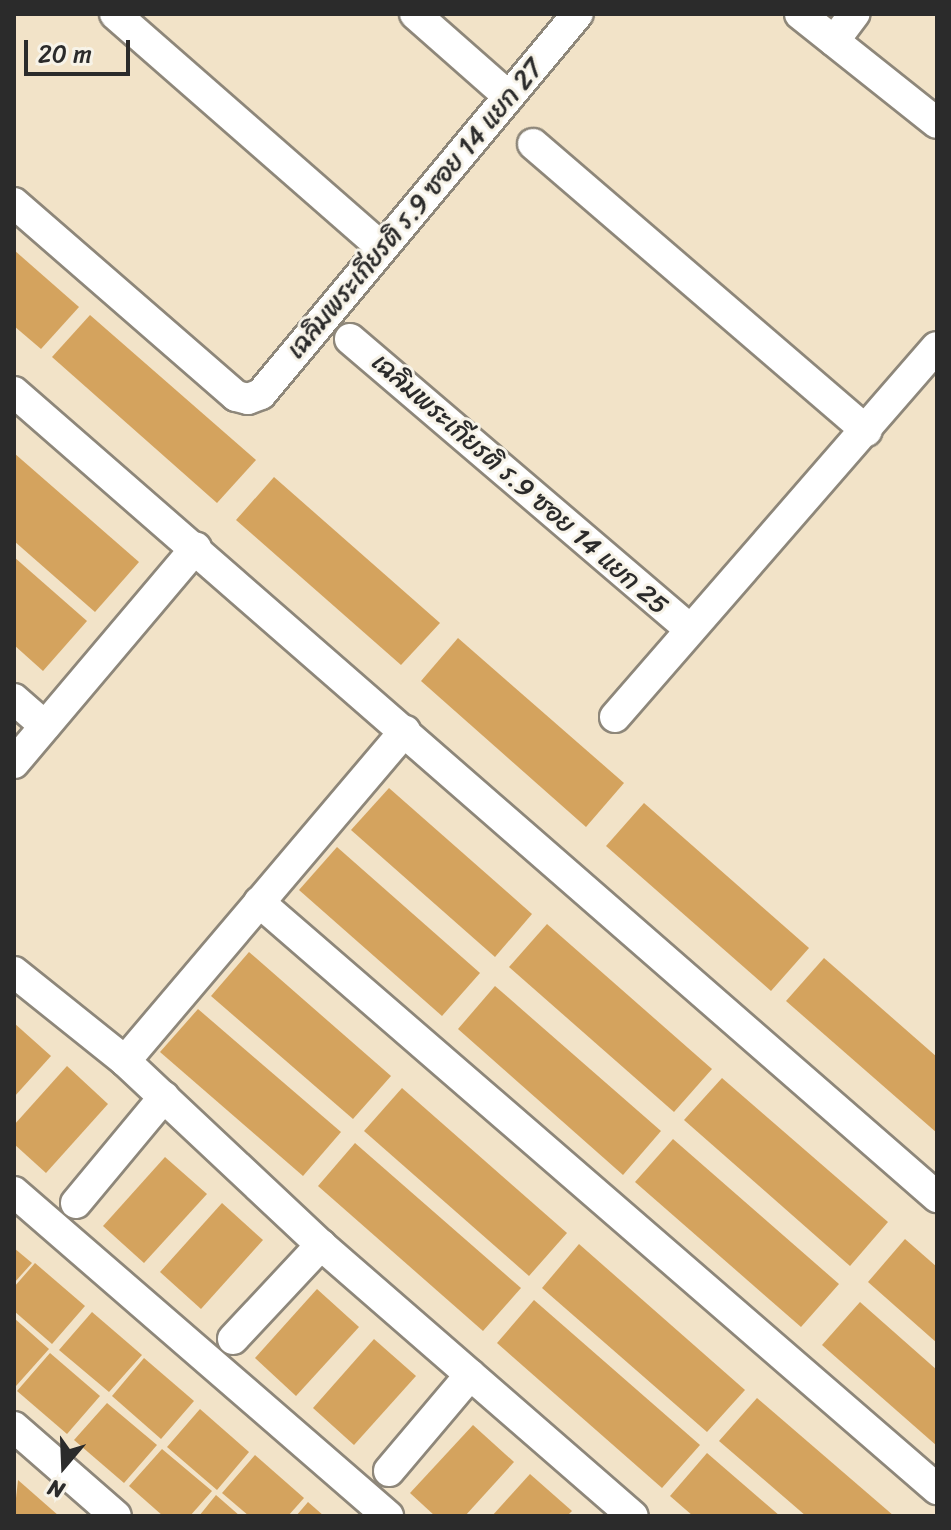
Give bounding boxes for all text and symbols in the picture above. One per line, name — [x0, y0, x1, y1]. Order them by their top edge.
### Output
scale bar — [28, 24, 134, 74]
text: 20 m — [38, 33, 92, 75]
street label: เฉลิมพระเกียรติ ร.9 ซอย 14 แยก 27 — [280, 53, 550, 365]
street label: เฉลิมพระเกียรติ ร.9 ซอย 14 แยก 25 — [365, 347, 675, 621]
north arrow — [24, 1426, 104, 1506]
text: N — [42, 1468, 70, 1510]

